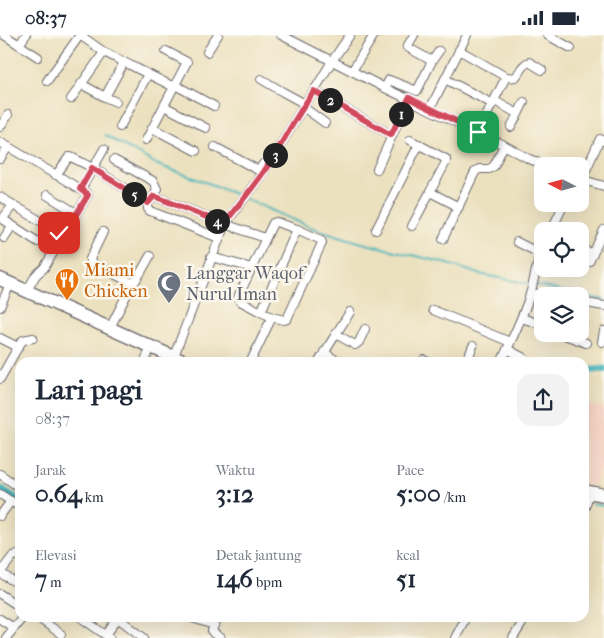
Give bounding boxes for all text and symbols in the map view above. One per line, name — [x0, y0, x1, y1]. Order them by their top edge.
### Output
text: 08:37 — [25, 7, 67, 29]
pin: 2 — [318, 87, 342, 113]
text: 2 — [327, 92, 334, 109]
pin: 1 — [388, 101, 414, 127]
text: 1 — [399, 106, 404, 123]
pin — [457, 111, 499, 153]
icon: arrive — [464, 118, 492, 146]
pin: 3 — [262, 143, 288, 167]
text: 3 — [273, 147, 278, 164]
north arrow — [534, 157, 589, 213]
map controls — [534, 157, 589, 342]
pin: 5 — [122, 181, 146, 207]
text: 5 — [131, 186, 138, 203]
pin: 4 — [204, 209, 230, 233]
pin — [38, 212, 80, 254]
text: 4 — [213, 213, 222, 230]
icon: check — [45, 219, 73, 247]
button: locate — [534, 222, 589, 277]
place label: Miami Chicken — [84, 260, 148, 302]
place label: Langgar Waqof Nurul Iman — [186, 263, 308, 305]
restaurant icon: Miami Chicken — [54, 267, 80, 301]
mosque icon: Langgar Waqof Nurul Iman — [156, 270, 182, 304]
button: layers — [534, 287, 589, 342]
text: Lari pagi — [35, 373, 143, 406]
button: share — [517, 374, 569, 426]
text: 08:37 — [35, 409, 70, 428]
text: Jarak — [35, 462, 66, 479]
text: Waktu — [216, 462, 255, 479]
text: Pace — [396, 462, 424, 479]
text: 0.64 — [35, 479, 82, 508]
text: 3:12 — [216, 479, 254, 508]
text: 5:00 — [396, 479, 441, 508]
text: km — [82, 489, 104, 506]
text: /km — [441, 489, 466, 506]
text: Elevasi — [35, 547, 77, 564]
text: Detak jantung — [216, 547, 302, 564]
text: kcal — [396, 547, 420, 564]
text: 7 — [35, 564, 47, 593]
text: 146 — [216, 564, 253, 593]
text: 51 — [396, 564, 416, 593]
text: m — [47, 574, 62, 591]
text: bpm — [253, 574, 282, 591]

